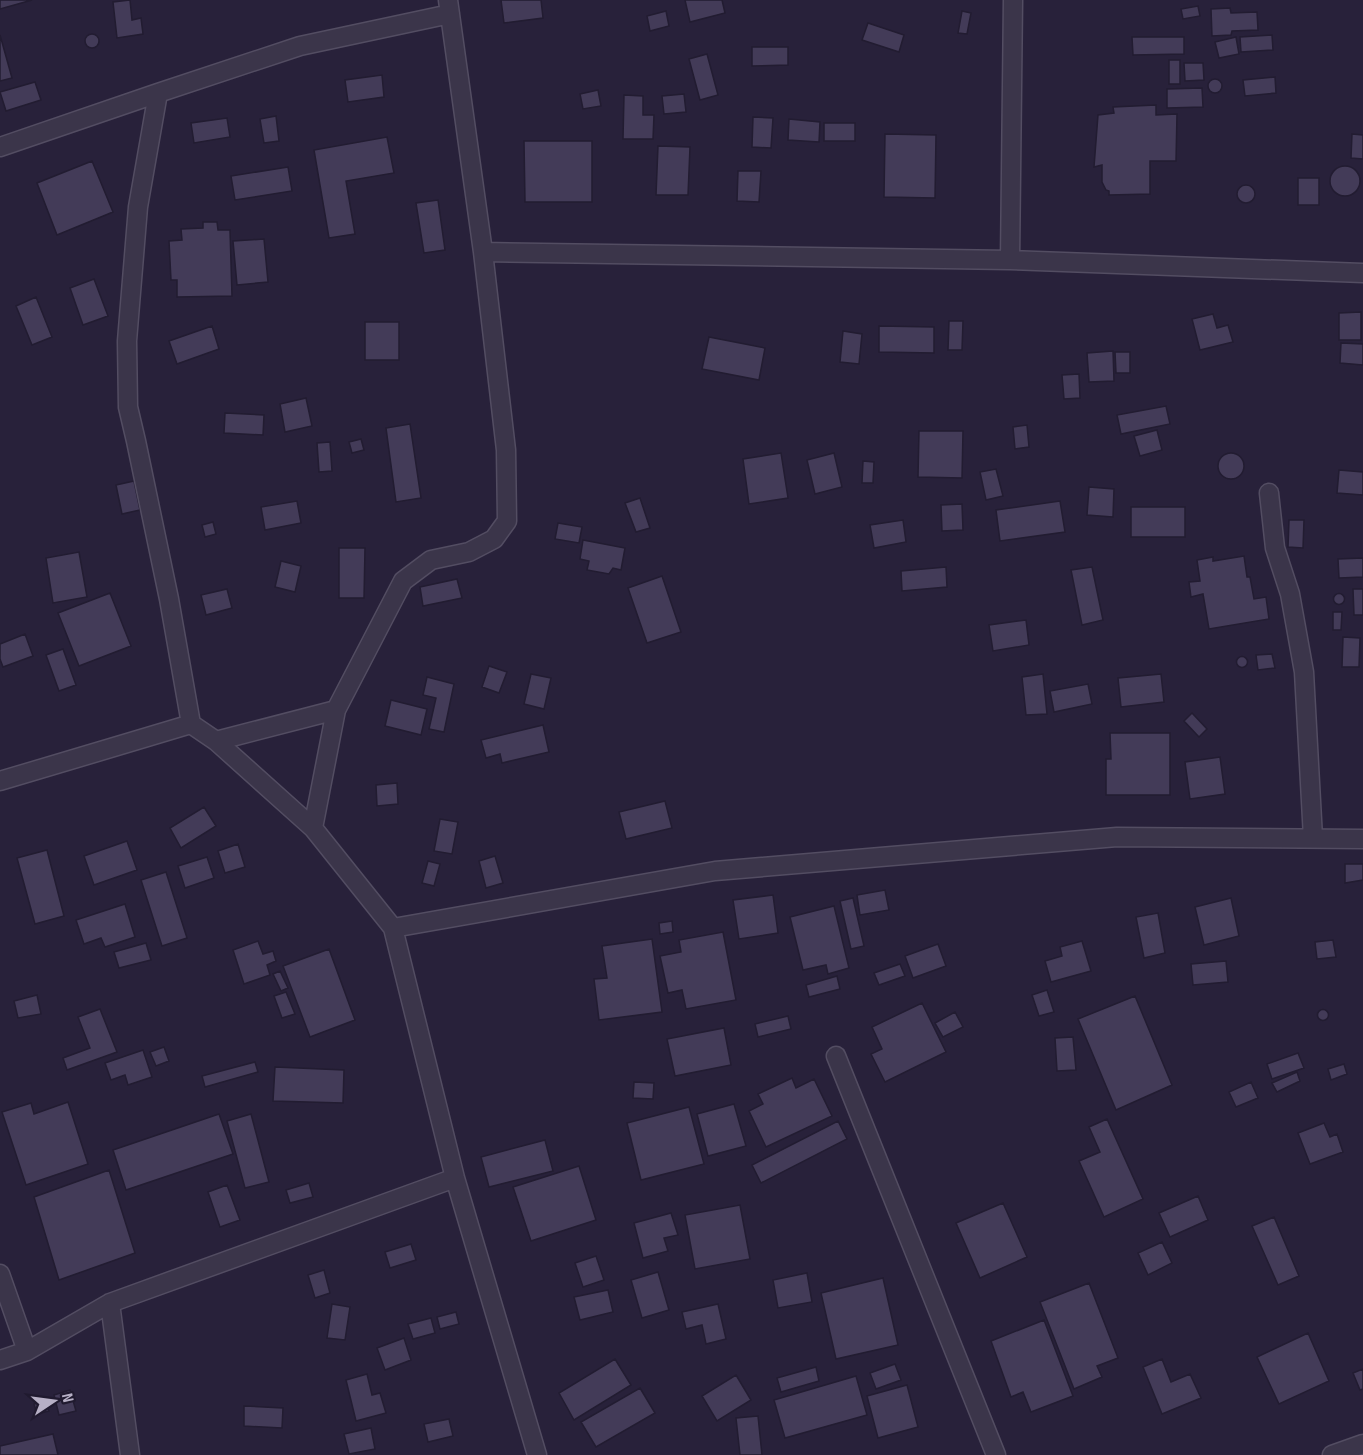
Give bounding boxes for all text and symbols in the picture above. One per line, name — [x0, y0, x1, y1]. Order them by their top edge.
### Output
north arrow — [24, 1371, 84, 1431]
text: N — [57, 1392, 77, 1404]

